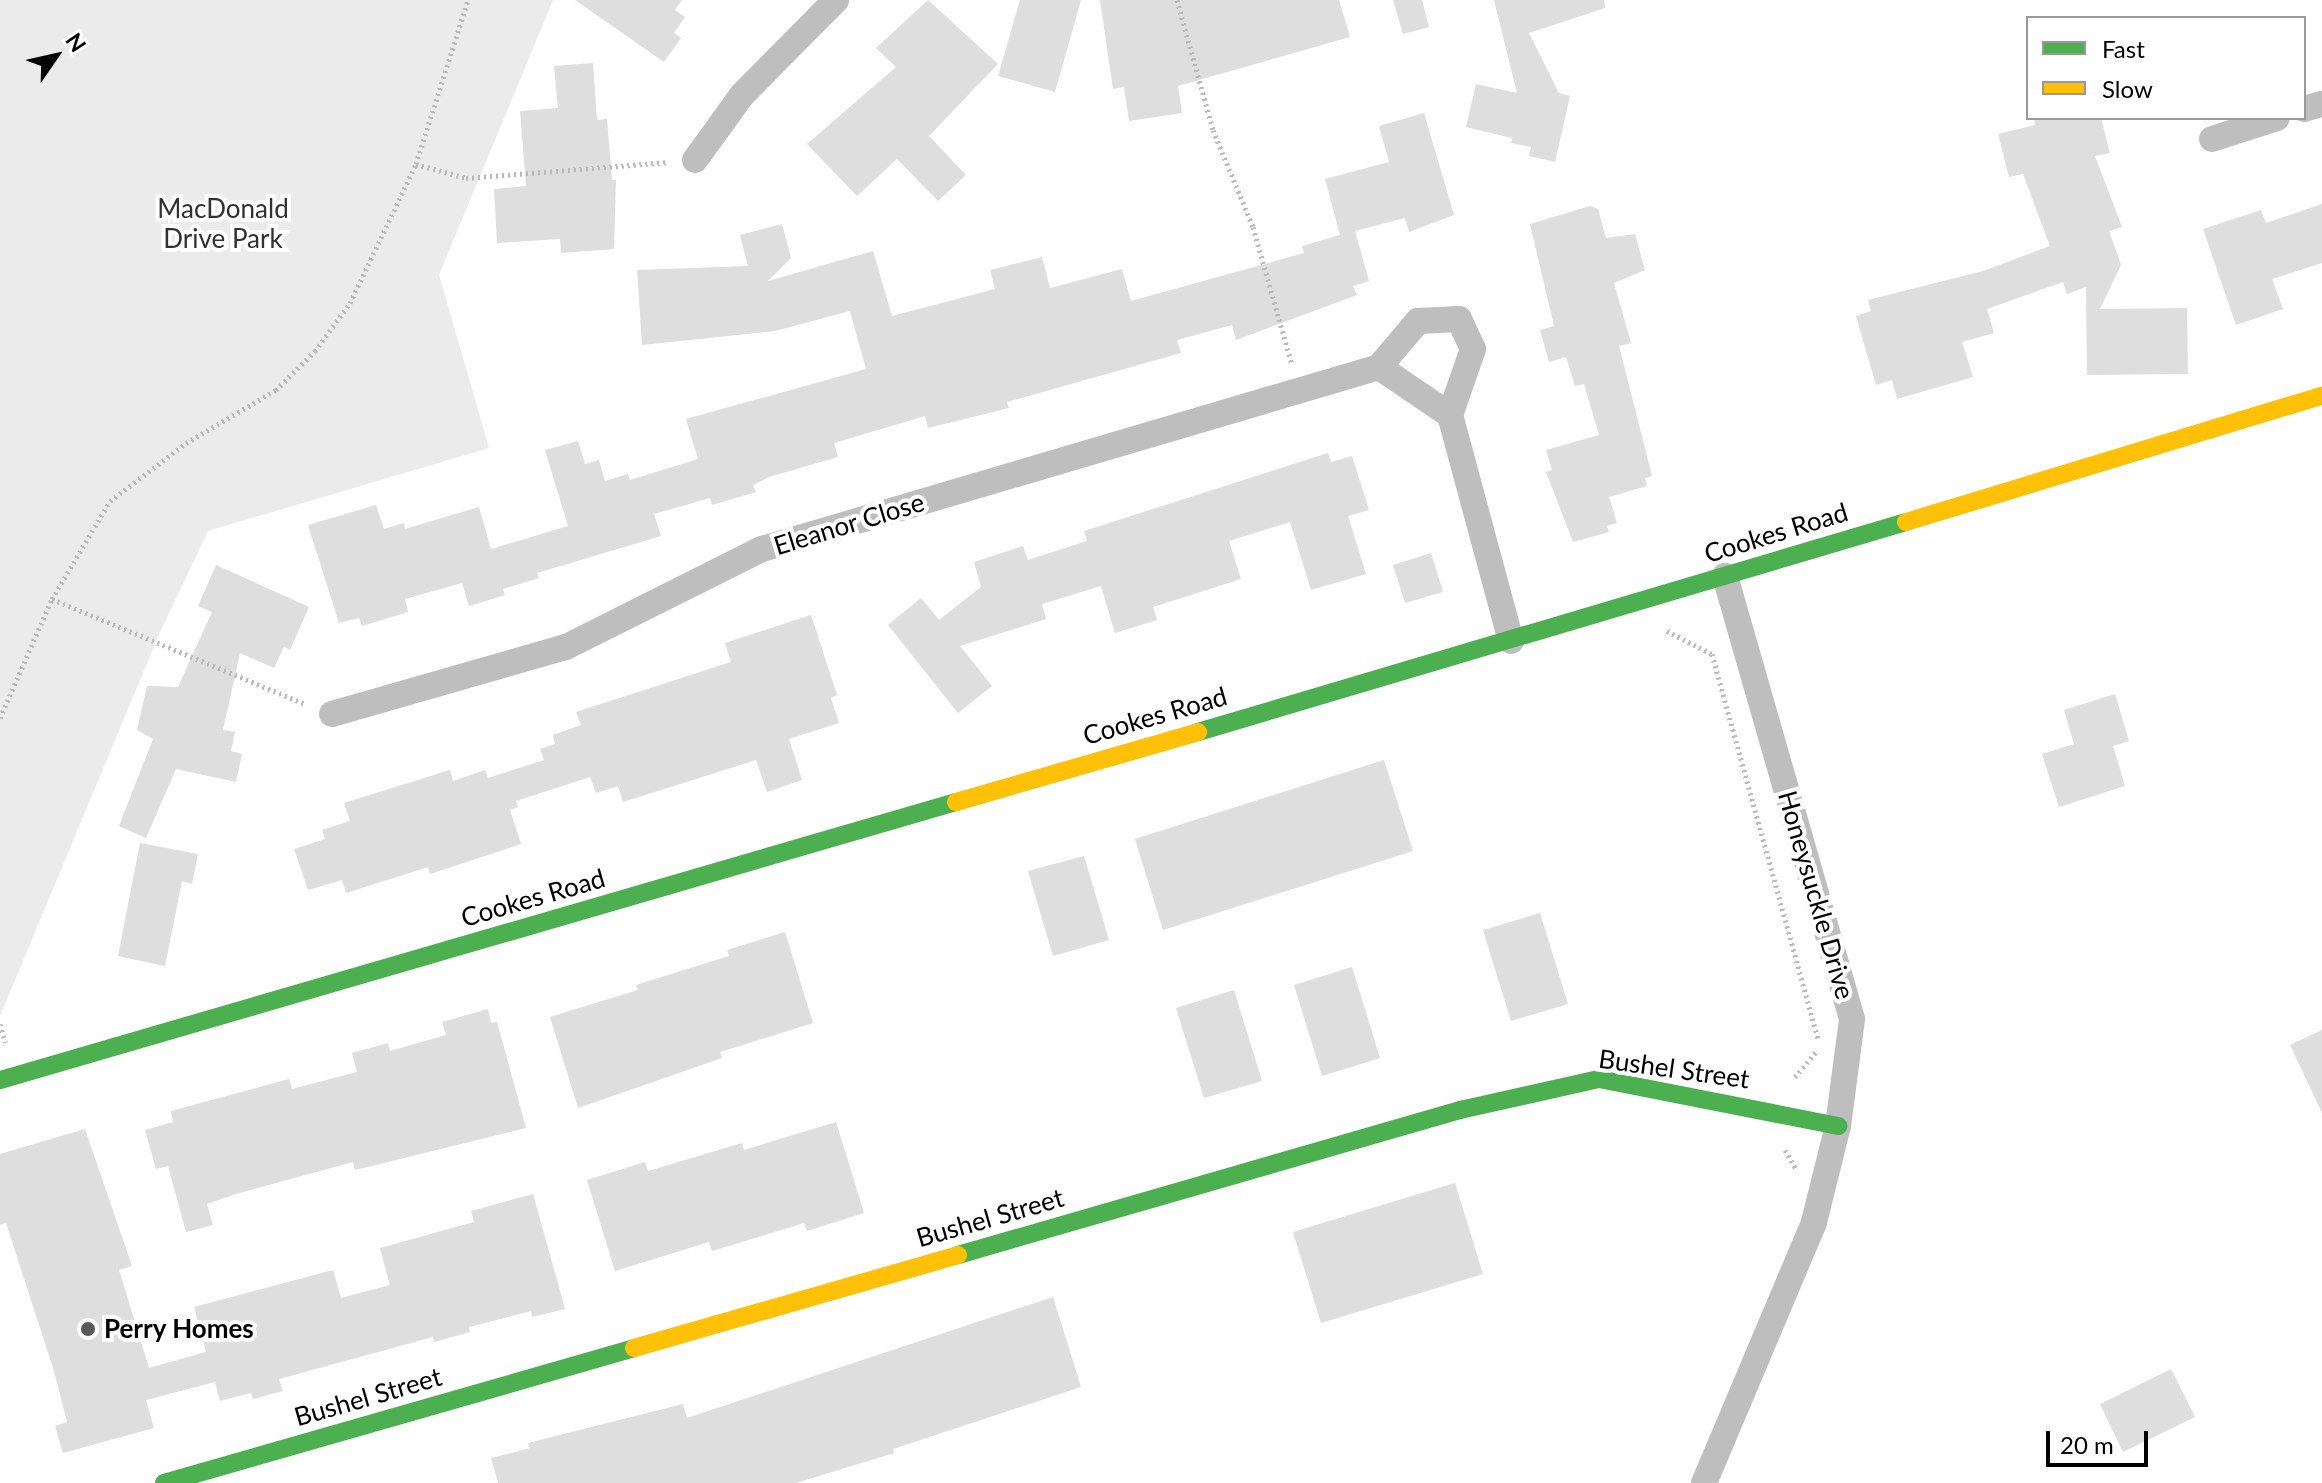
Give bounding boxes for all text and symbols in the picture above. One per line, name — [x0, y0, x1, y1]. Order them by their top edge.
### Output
north arrow — [16, 16, 96, 96]
legend — [2026, 16, 2306, 120]
text: N — [60, 28, 92, 57]
text: Fast — [2102, 34, 2145, 63]
text: Slow — [2102, 74, 2153, 103]
park label: MacDonald Drive Park — [157, 193, 289, 254]
street label: Eleanor Close — [770, 486, 928, 562]
street label: Cookes Road — [1700, 496, 1852, 570]
street label: Cookes Road — [1079, 681, 1231, 751]
street label: Honeysuckle Drive — [1771, 787, 1861, 1003]
street label: Cookes Road — [457, 863, 609, 933]
street label: Bushel Street — [1597, 1043, 1751, 1095]
street label: Bushel Street — [913, 1182, 1067, 1254]
place label: Perry Homes — [104, 1313, 254, 1345]
marker: Perry Homes — [79, 1320, 97, 1338]
street label: Bushel Street — [291, 1361, 445, 1433]
scale bar — [2050, 1415, 2152, 1465]
text: 20 m — [2060, 1430, 2114, 1459]

